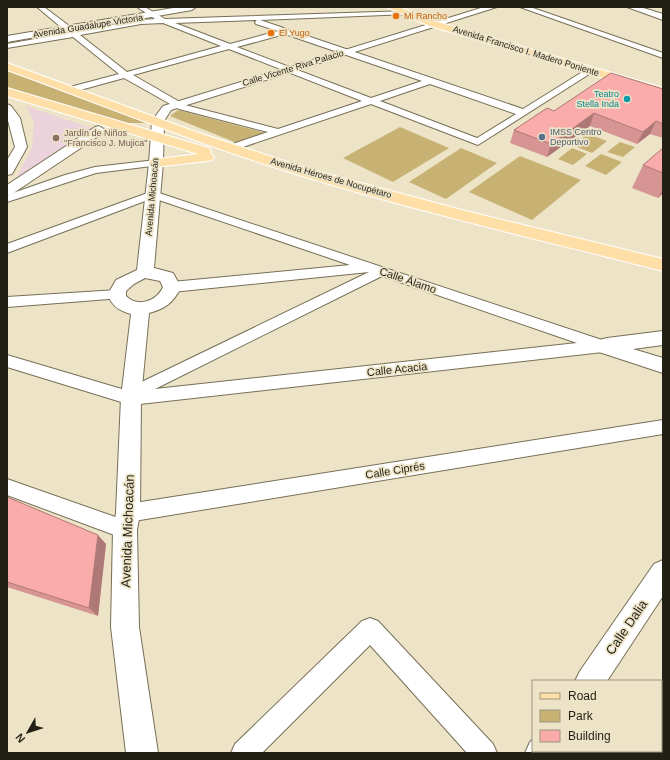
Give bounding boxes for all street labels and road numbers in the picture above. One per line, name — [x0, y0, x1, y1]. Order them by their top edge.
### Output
street label: Avenida Guadalupe Victoria — [32, 12, 144, 40]
street label: Avenida Francisco I. Madero Poniente — [452, 24, 600, 78]
street label: Calle Vicente Riva Palacio — [241, 48, 345, 88]
street label: Avenida Héroes de Nocupétaro — [269, 156, 393, 200]
street label: Avenida Michoacán — [144, 158, 160, 236]
street label: Calle Álamo — [378, 265, 438, 295]
street label: Calle Acacia — [366, 360, 429, 378]
street label: Calle Ciprés — [364, 459, 426, 481]
street label: Avenida Michoacán — [118, 474, 137, 588]
street label: Calle Dalia — [603, 596, 651, 658]

